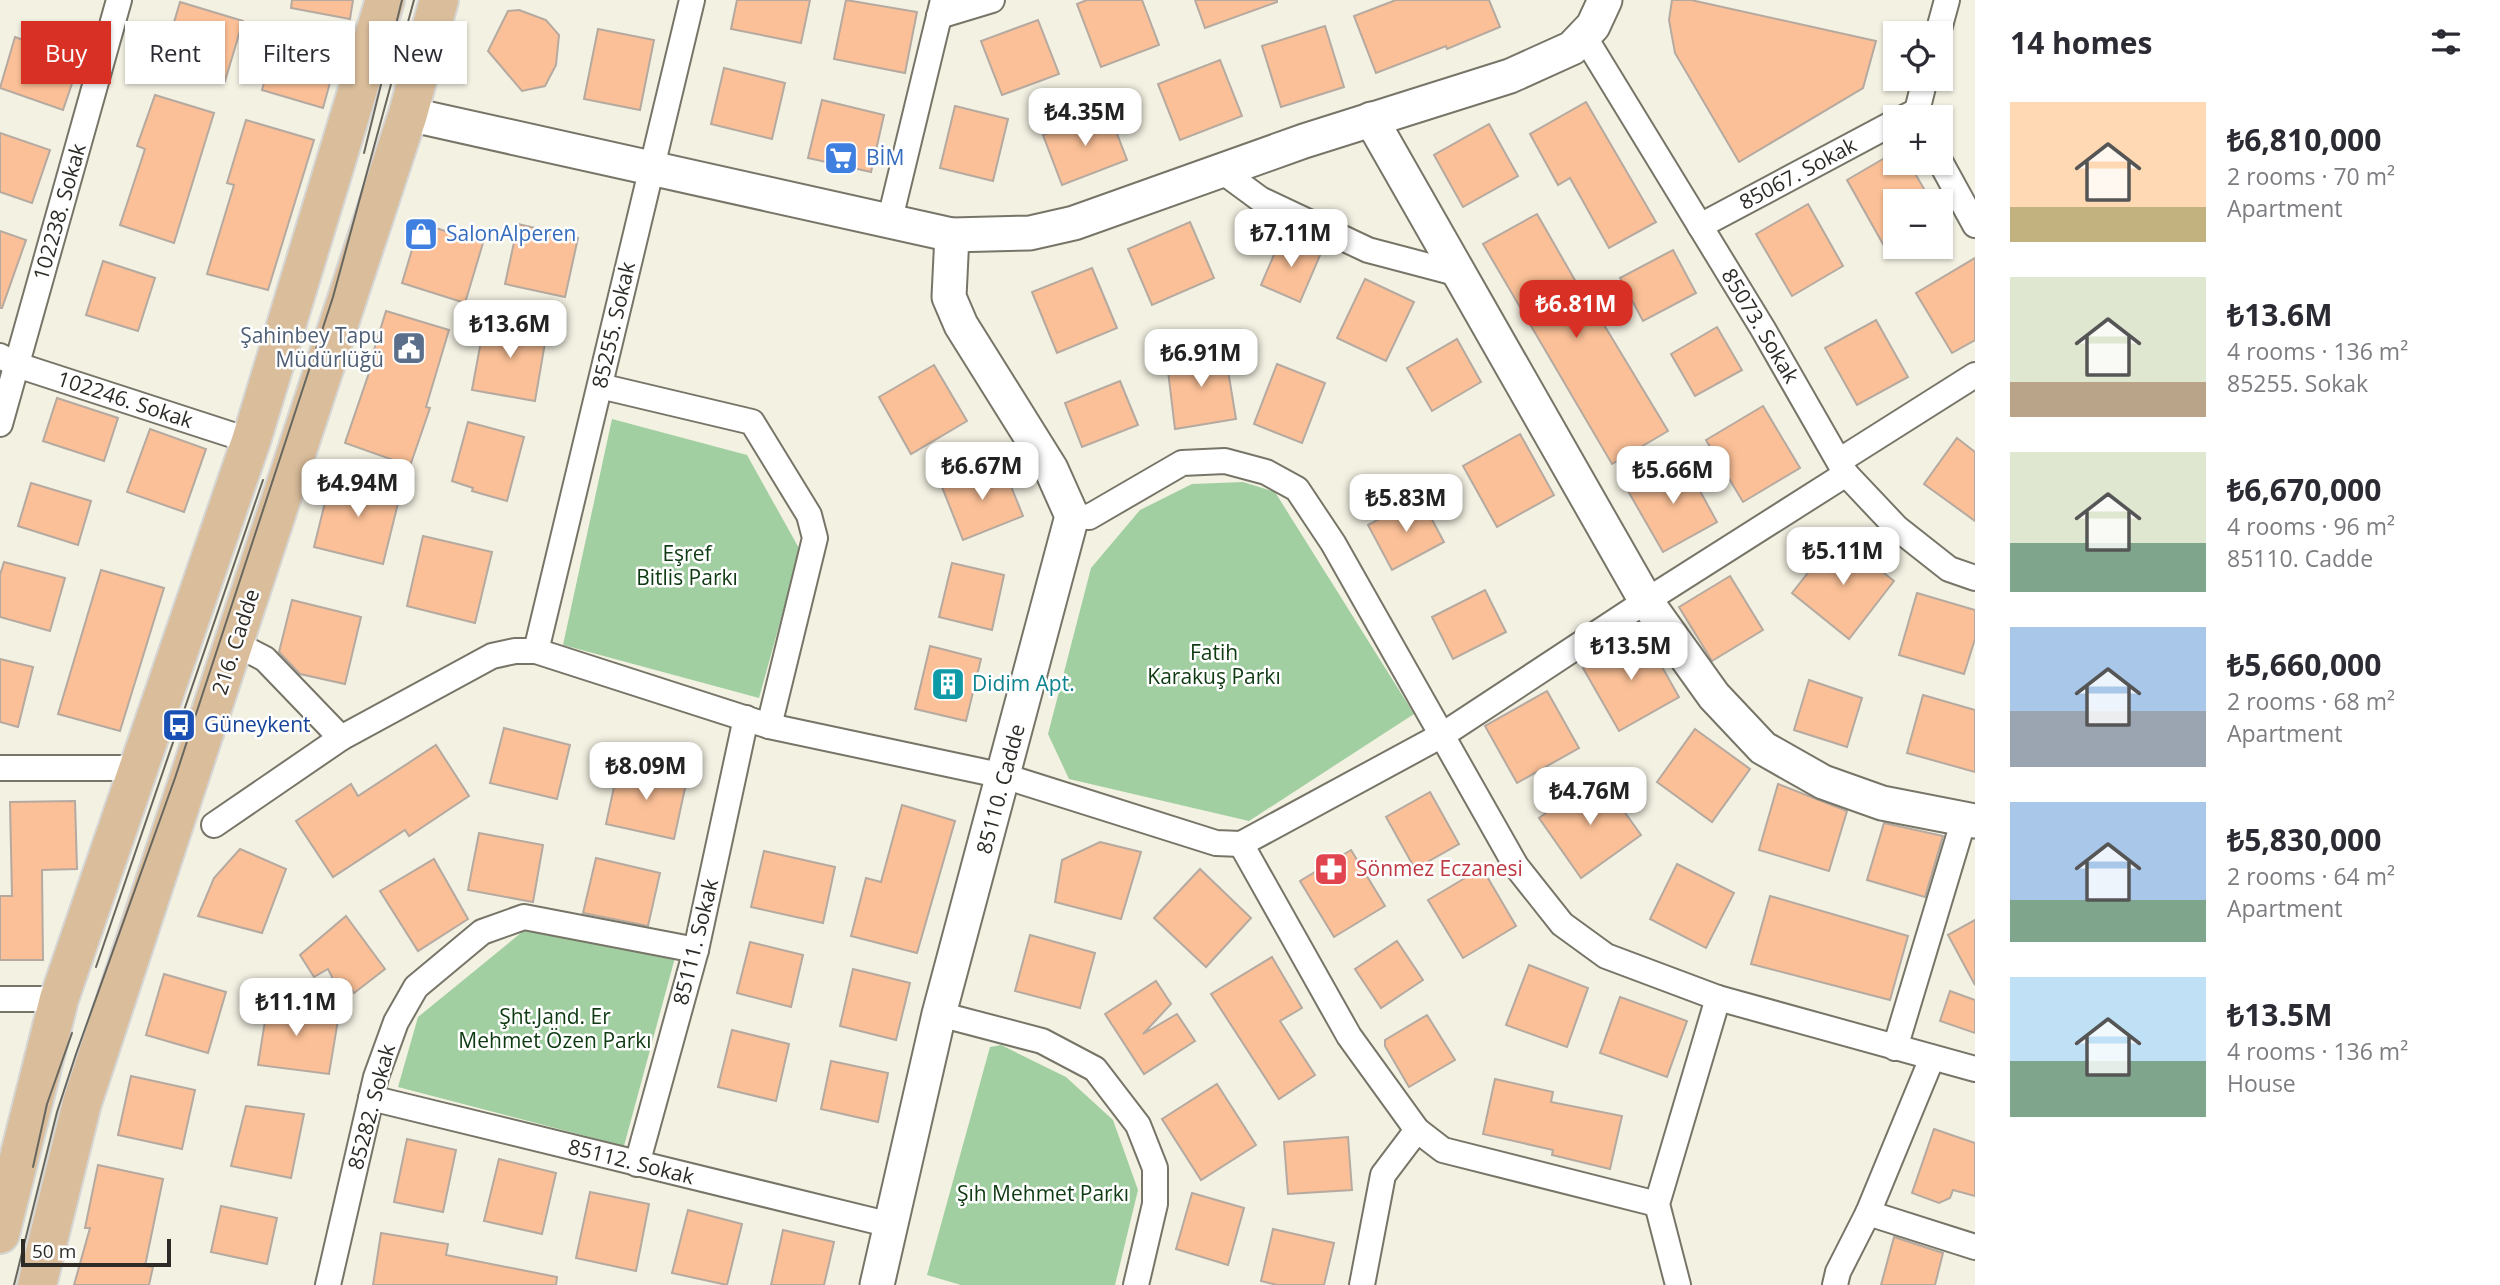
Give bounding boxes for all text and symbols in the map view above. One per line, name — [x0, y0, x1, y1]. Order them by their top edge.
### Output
chip: Buy — [21, 21, 111, 84]
chip: Rent — [125, 21, 225, 84]
chip: Filters — [239, 21, 355, 84]
chip: New — [369, 21, 467, 84]
map controls — [1883, 21, 1953, 259]
button: locate — [1883, 21, 1953, 91]
text: 14 homes — [2010, 22, 2153, 63]
icon: filters — [2427, 23, 2465, 61]
pin: ₺4.35M — [1028, 88, 1142, 148]
text: ₺4.35M — [1045, 95, 1125, 127]
button: + — [1883, 105, 1953, 175]
text: ₺6,810,000 — [2227, 119, 2381, 160]
street label: 85067. Sokak — [1734, 130, 1861, 216]
icon: home — [2066, 130, 2150, 214]
supermarket icon: BİM — [822, 139, 860, 177]
street label: 102238. Sokak — [26, 140, 92, 283]
place label: BİM — [866, 143, 904, 171]
text: 2 rooms · 70 m² — [2227, 160, 2395, 192]
button: − — [1883, 189, 1953, 259]
text: Apartment — [2227, 192, 2343, 224]
pin: ₺7.11M — [1234, 210, 1348, 269]
shop icon: SalonAlperen — [402, 215, 440, 253]
text: ₺7.11M — [1251, 216, 1331, 248]
place label: SalonAlperen — [446, 219, 576, 247]
street label: 85255. Sokak — [585, 259, 641, 391]
street label: 85073. Sokak — [1716, 263, 1806, 388]
pin: ₺6.81M — [1519, 280, 1633, 340]
text: ₺6.81M — [1536, 287, 1616, 319]
text: ₺13.6M — [2227, 294, 2332, 335]
pin: ₺13.6M — [453, 300, 567, 360]
icon: home — [2066, 305, 2150, 389]
text: ₺13.6M — [470, 307, 550, 339]
place label: Şahinbey Tapu Müdürlüğü — [240, 321, 384, 373]
public building icon: Şahinbey Tapu Müdürlüğü — [390, 329, 428, 367]
pin: ₺6.91M — [1144, 330, 1258, 389]
text: 4 rooms · 136 m² — [2227, 335, 2408, 367]
text: ₺6.91M — [1161, 336, 1241, 368]
street label: 102246. Sokak — [54, 364, 197, 434]
text: 85255. Sokak — [2227, 367, 2368, 399]
pin: ₺6.67M — [925, 442, 1039, 502]
pin: ₺5.66M — [1616, 447, 1730, 506]
text: ₺6.67M — [942, 449, 1022, 481]
text: ₺5.66M — [1633, 453, 1713, 485]
pin: ₺4.94M — [301, 460, 415, 519]
text: ₺4.94M — [318, 466, 398, 498]
text: ₺6,670,000 — [2227, 469, 2381, 510]
pin: ₺5.83M — [1349, 475, 1463, 534]
icon: home — [2066, 480, 2150, 564]
text: ₺5.83M — [1366, 481, 1446, 513]
text: 4 rooms · 96 m² — [2227, 510, 2395, 542]
pin: ₺5.11M — [1786, 528, 1900, 587]
text: ₺5.11M — [1803, 534, 1883, 566]
park label: Eşref Bitlis Parkı — [636, 539, 738, 591]
text: 85110. Cadde — [2227, 542, 2373, 574]
street label: 216. Cadde — [205, 585, 265, 698]
pin: ₺13.5M — [1574, 622, 1688, 682]
text: ₺13.5M — [1591, 629, 1671, 661]
park label: Fatih Karakuş Parkı — [1147, 638, 1281, 690]
text: ₺5,660,000 — [2227, 644, 2381, 685]
icon: home — [2066, 655, 2150, 739]
building icon: Didim Apt. — [929, 665, 967, 703]
place label: Didim Apt. — [972, 669, 1075, 697]
text: 2 rooms · 68 m² — [2227, 685, 2395, 717]
bus stop icon: Güneykent — [160, 706, 198, 744]
place label: Güneykent — [204, 710, 311, 738]
text: Apartment — [2227, 717, 2343, 749]
street label: 85110. Cadde — [969, 721, 1031, 857]
pin: ₺8.09M — [589, 742, 703, 802]
text: ₺8.09M — [606, 749, 686, 781]
pin: ₺4.76M — [1533, 768, 1647, 827]
text: ₺4.76M — [1550, 774, 1630, 806]
text: ₺5,830,000 — [2227, 819, 2381, 860]
icon: home — [2066, 830, 2150, 914]
pharmacy icon: Sönmez Eczanesi — [1312, 850, 1350, 888]
place label: Sönmez Eczanesi — [1356, 854, 1523, 882]
text: 2 rooms · 64 m² — [2227, 860, 2395, 892]
street label: 85111. Sokak — [666, 876, 724, 1008]
text: Apartment — [2227, 892, 2343, 924]
pin: ₺11.1M — [239, 978, 353, 1038]
text: ₺11.1M — [256, 985, 336, 1017]
text: ₺13.5M — [2227, 994, 2332, 1035]
park label: Şht.Jand. Er Mehmet Özen Parkı — [458, 1002, 652, 1054]
icon: home — [2066, 1005, 2150, 1089]
text: 4 rooms · 136 m² — [2227, 1035, 2408, 1067]
street label: 85282. Sokak — [341, 1041, 401, 1173]
text: House — [2227, 1067, 2296, 1099]
street label: 85112. Sokak — [565, 1132, 697, 1190]
park label: Şıh Mehmet Parkı — [957, 1179, 1129, 1207]
scale bar — [21, 1236, 172, 1268]
text: 50 m — [32, 1238, 76, 1264]

